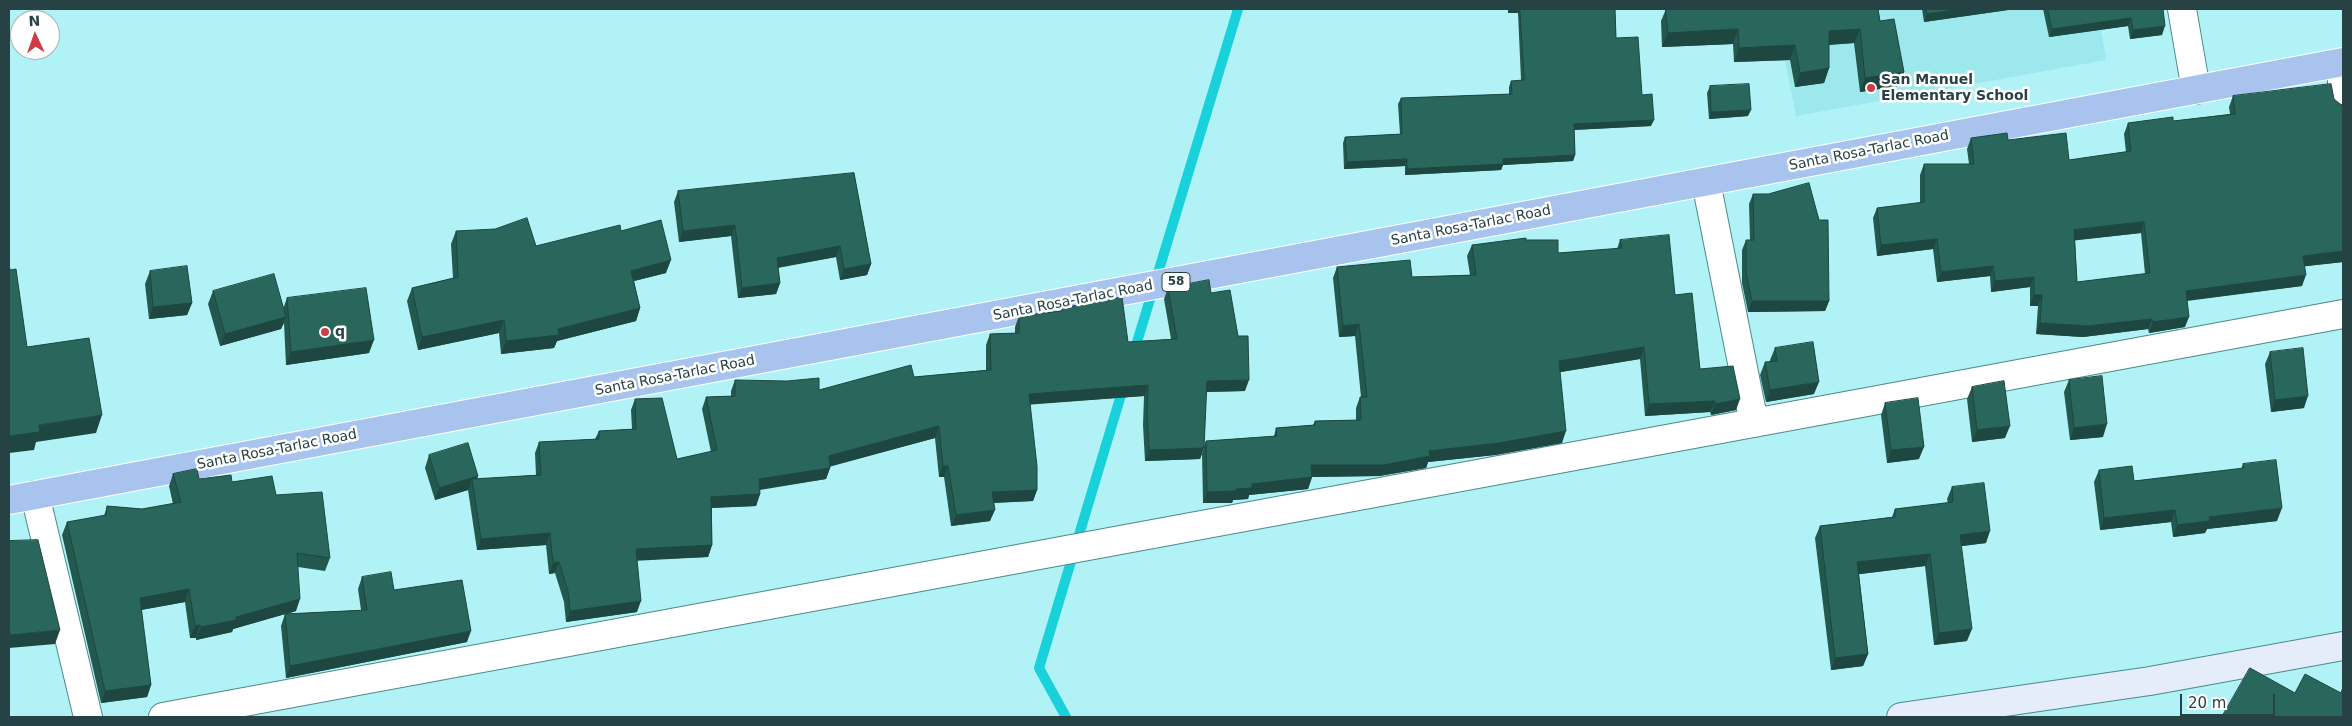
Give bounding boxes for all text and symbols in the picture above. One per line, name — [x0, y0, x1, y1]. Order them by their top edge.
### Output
north arrow — [10, 10, 60, 60]
text: N — [28, 13, 41, 29]
place label: San Manuel Elementary School — [1881, 72, 2028, 104]
marker: San Manuel Elementary School — [1865, 82, 1877, 94]
street label: Santa Rosa-Tarlac Road — [1788, 127, 1950, 175]
street label: Santa Rosa-Tarlac Road — [1390, 202, 1552, 250]
road number: 58 — [1162, 272, 1190, 292]
street label: Santa Rosa-Tarlac Road — [992, 277, 1154, 325]
place label: q — [335, 324, 345, 340]
marker: q — [319, 326, 331, 338]
street label: Santa Rosa-Tarlac Road — [594, 352, 756, 400]
street label: Santa Rosa-Tarlac Road — [196, 426, 358, 474]
scale bar — [2182, 684, 2277, 716]
text: 20 m — [2188, 694, 2226, 712]

